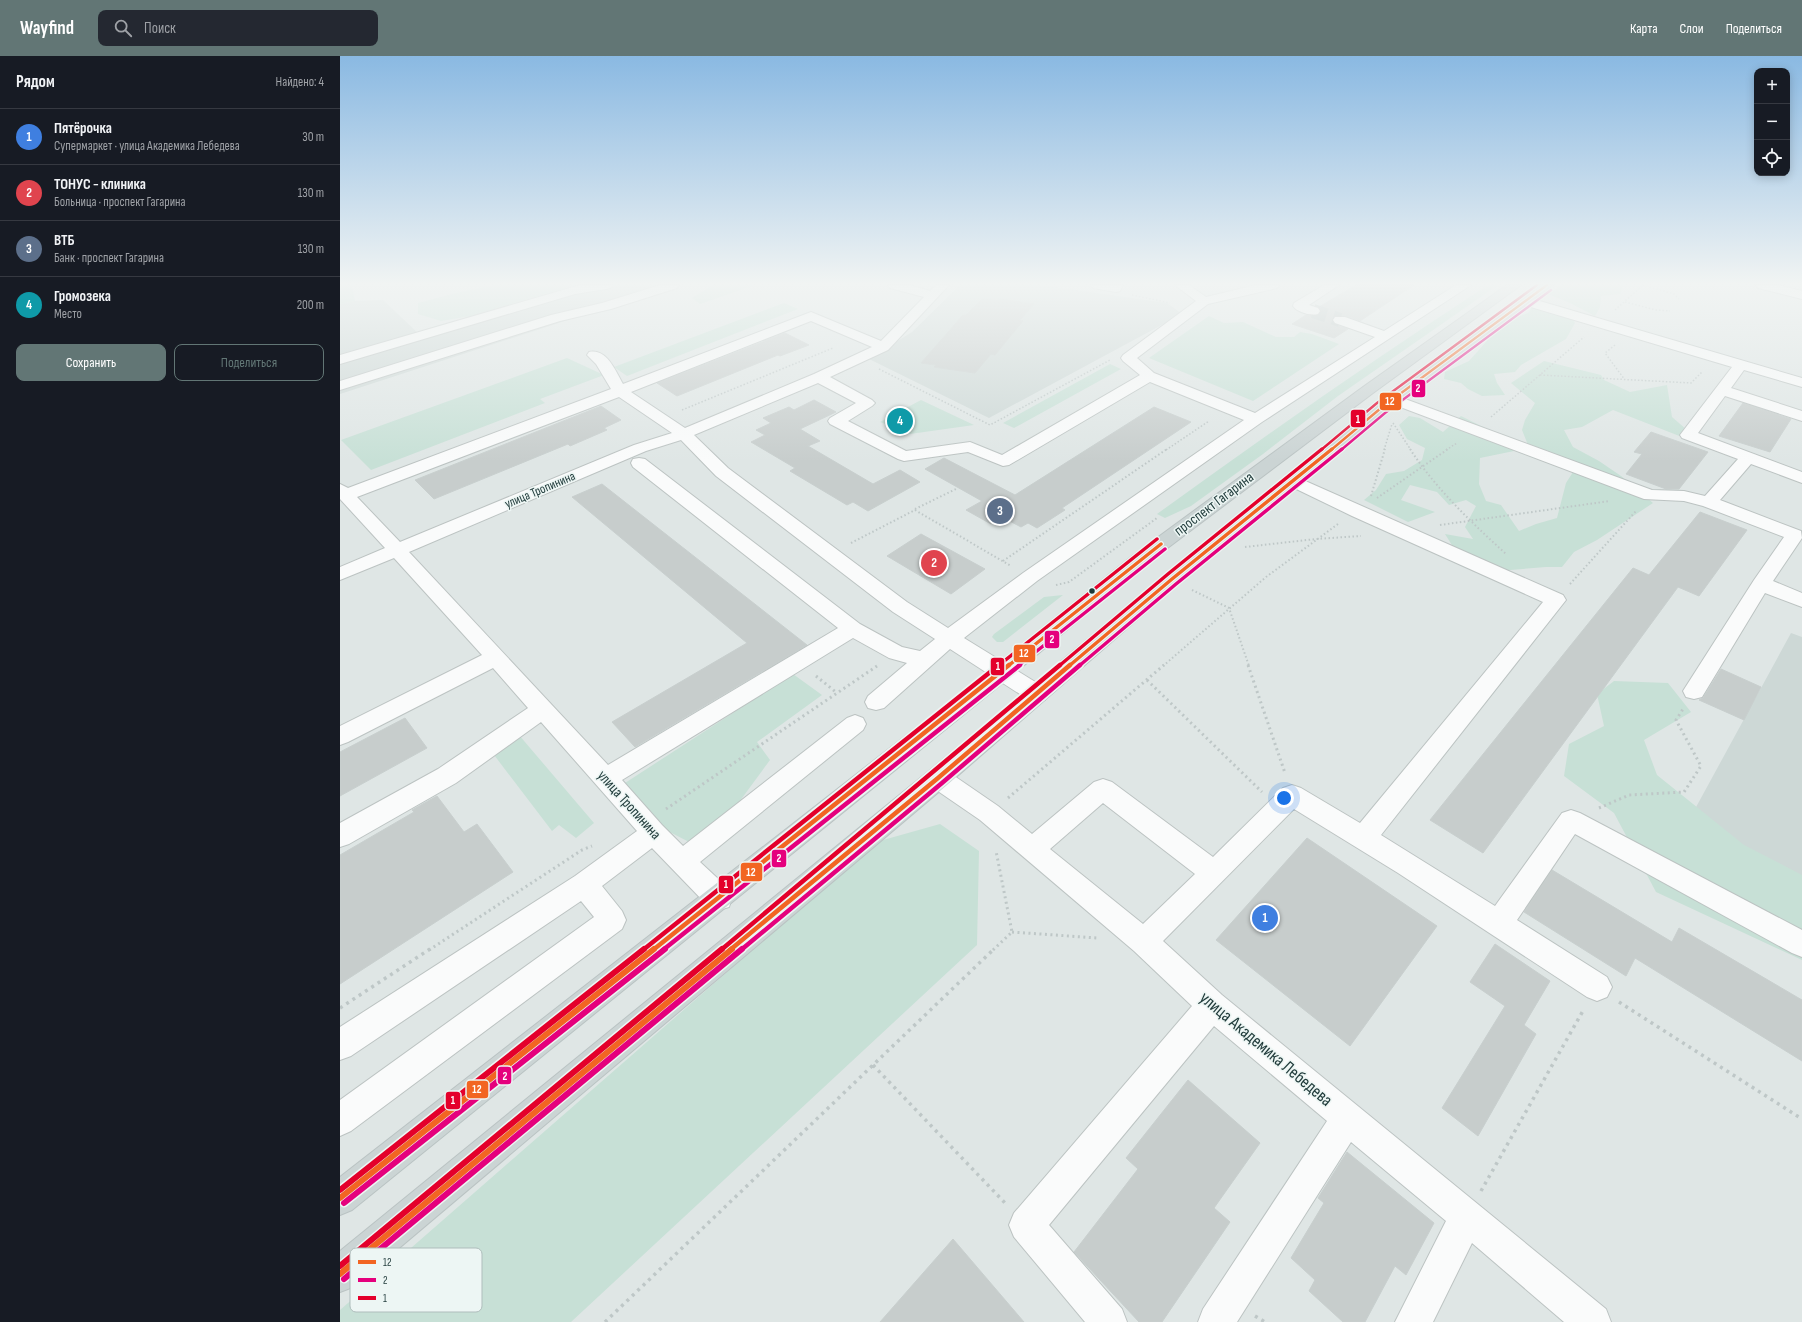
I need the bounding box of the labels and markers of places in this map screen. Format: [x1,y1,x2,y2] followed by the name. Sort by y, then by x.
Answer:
[887,406,913,436] pin: 4
[987,496,1013,526] pin: 3
[921,548,947,578] pin: 2
[1087,586,1097,596] unlabelled marker
[1252,903,1278,933] pin: 1

